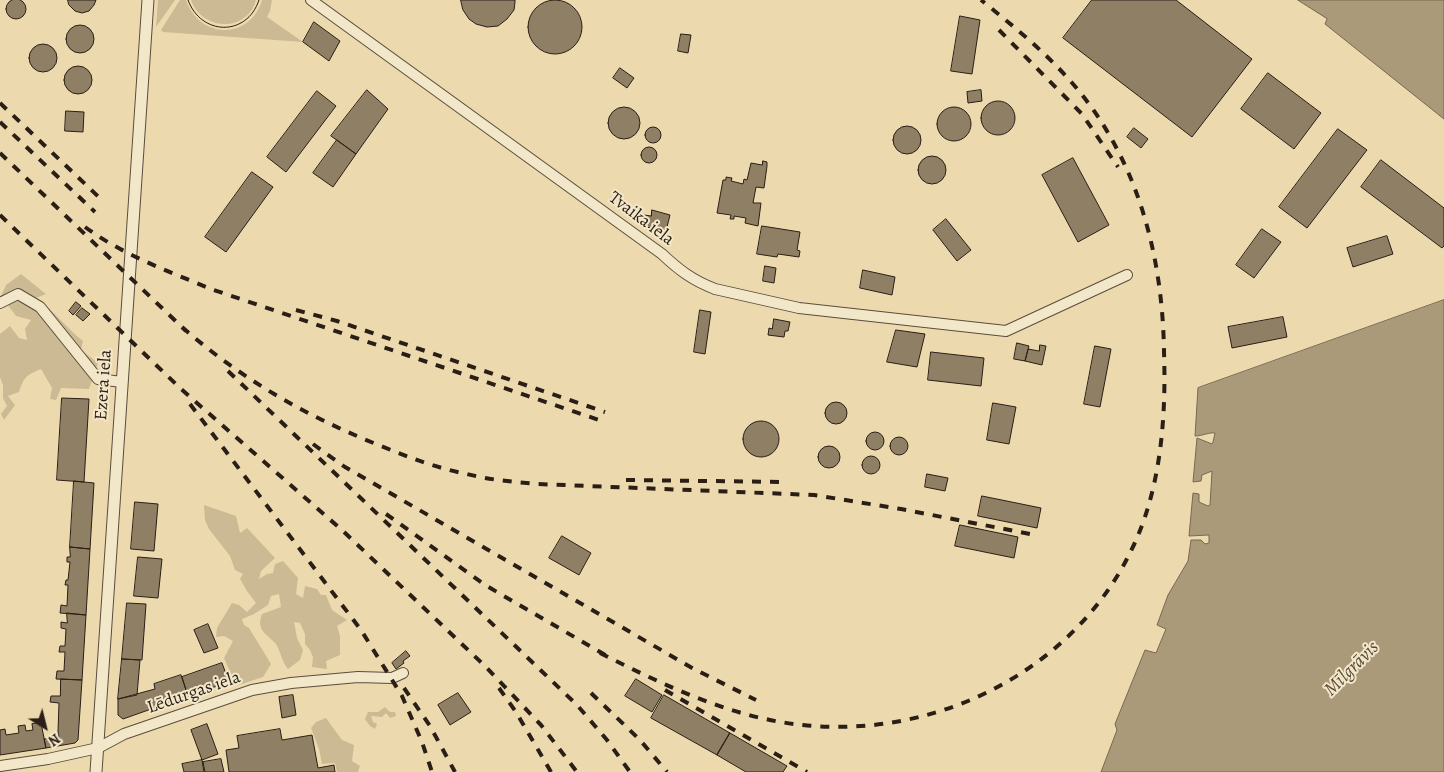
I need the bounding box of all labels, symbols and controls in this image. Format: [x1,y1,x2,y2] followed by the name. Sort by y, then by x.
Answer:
[604,187,678,251] street label: Tvaika iela
[91,349,117,421] street label: Ezera iela
[1320,637,1384,701] water label: Mīlgrāvis
[144,667,244,719] street label: Lēdurgas iela
[20,702,70,752] north arrow
[44,729,64,750] text: N

